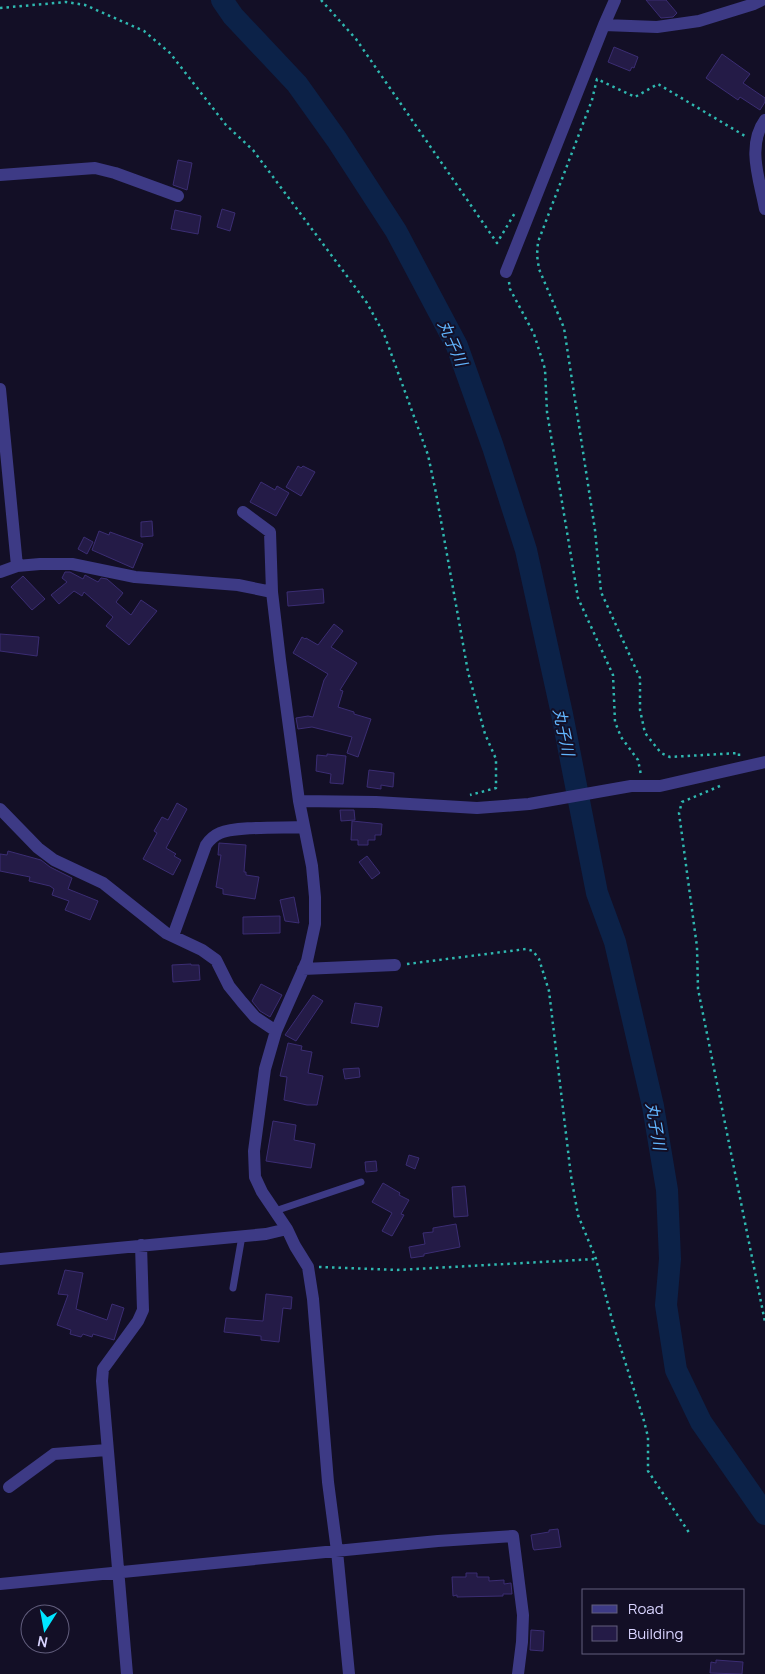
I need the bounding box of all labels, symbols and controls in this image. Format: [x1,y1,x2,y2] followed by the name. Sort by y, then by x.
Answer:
[433,317,474,371] water label: 丸子川
[548,706,580,760] water label: 丸子川
[641,1100,671,1154] water label: 丸子川
[582,1589,745,1654] legend
[628,1598,664,1619] text: Road
[20,1604,70,1654] north arrow
[628,1623,683,1644] text: Building
[36,1632,49,1653] text: N

